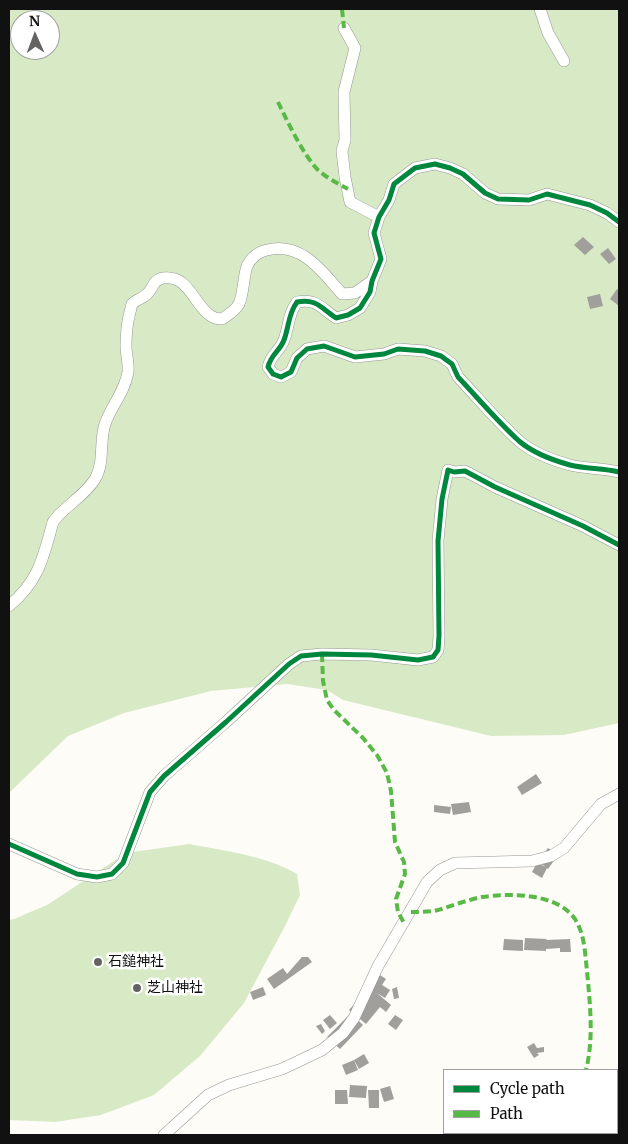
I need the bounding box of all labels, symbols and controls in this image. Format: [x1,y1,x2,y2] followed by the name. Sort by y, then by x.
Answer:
[10,10,60,60] north arrow
[29,12,40,30] text: N
[108,954,164,970] place label: 石鎚神社
[92,956,104,968] marker: 石鎚神社
[147,980,203,996] place label: 芝山神社
[131,982,143,994] marker: 芝山神社
[443,1069,618,1134] legend
[490,1079,565,1098] text: Cycle path
[490,1104,523,1123] text: Path

